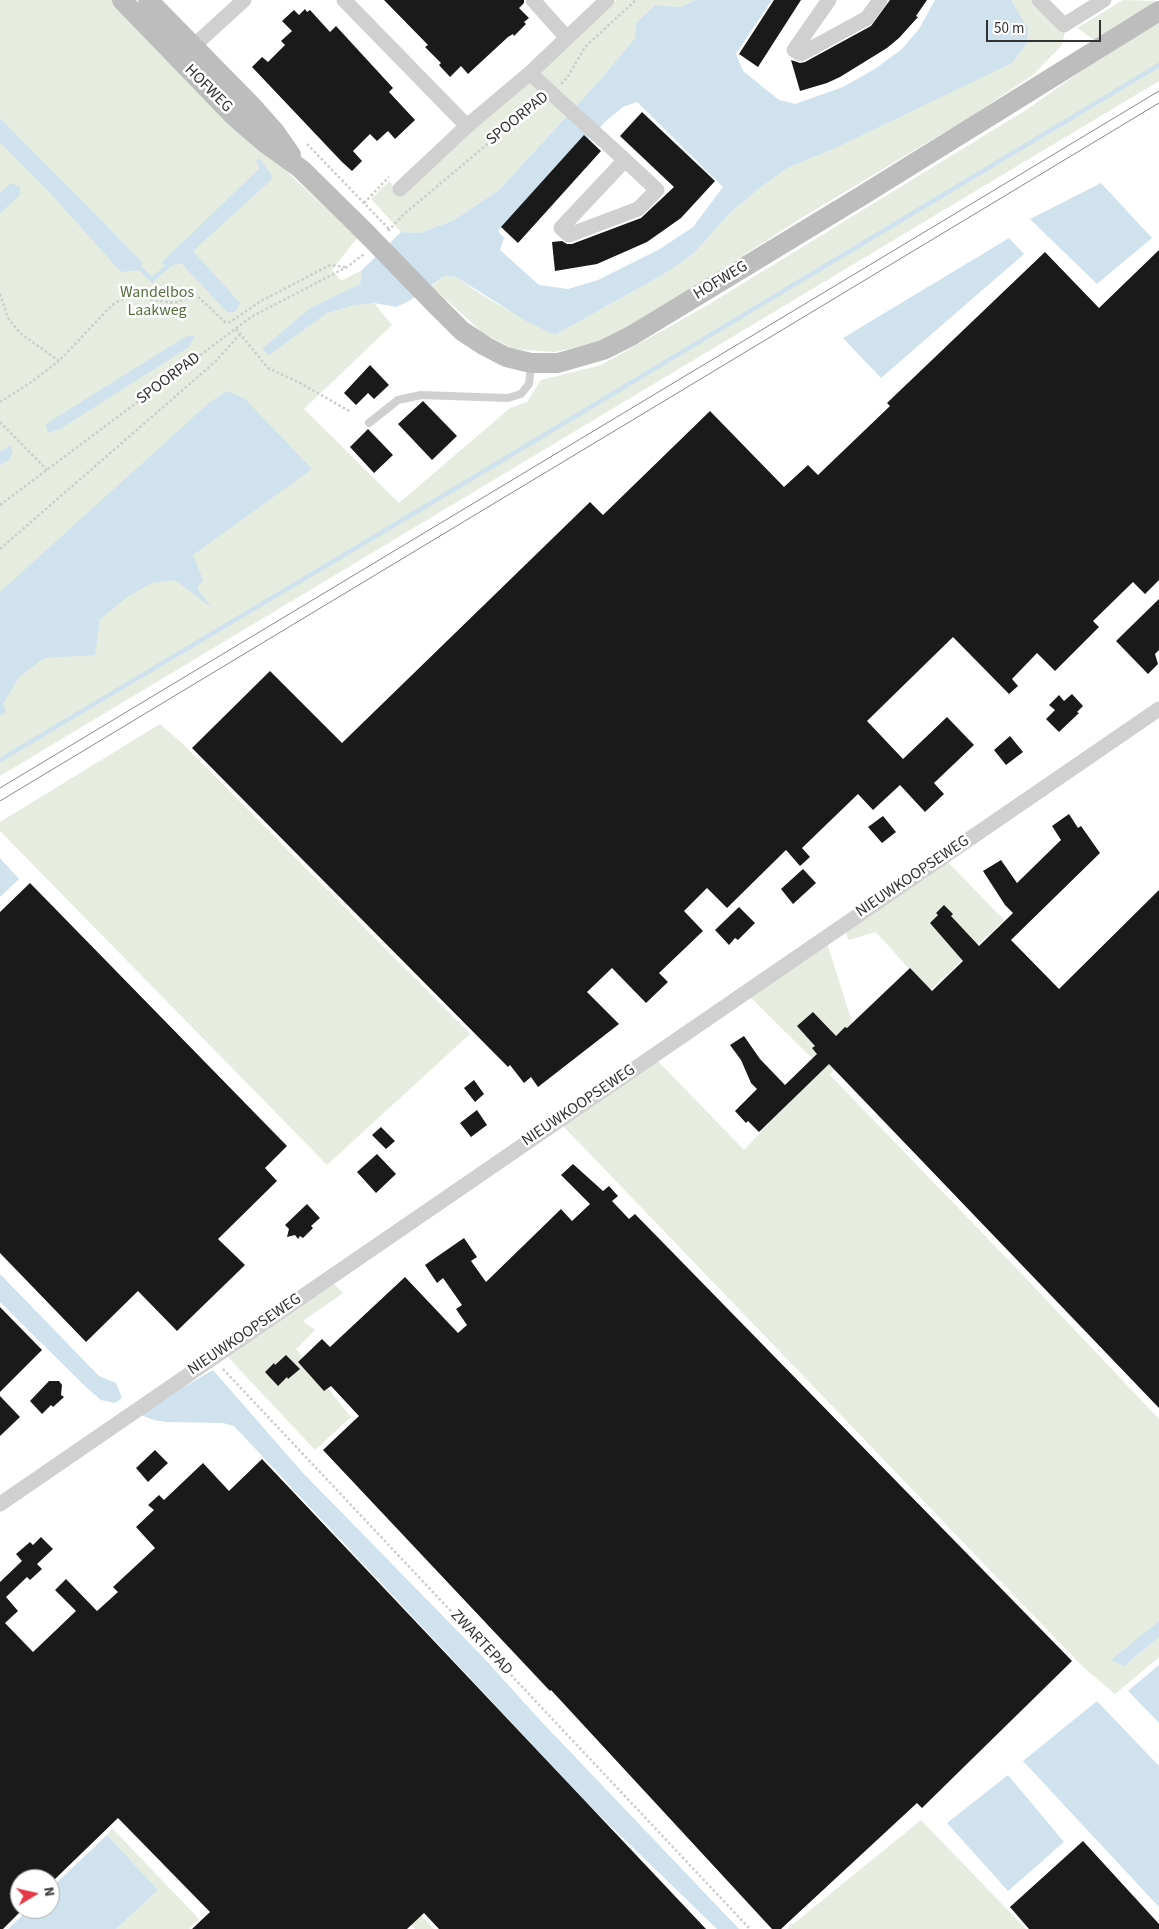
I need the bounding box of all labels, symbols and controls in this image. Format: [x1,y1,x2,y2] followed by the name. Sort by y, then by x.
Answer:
[989,10,1104,42] scale bar
[994,18,1024,39] text: 50 m
[180,61,236,117] street label: HOFWEG
[483,88,553,150] street label: SPOORPAD
[690,257,752,305] street label: HOFWEG
[120,283,194,321] park label: Wandelbos Laakweg
[133,349,205,409] street label: SPOORPAD
[853,832,973,922] street label: NIEUWKOOPSEWEG
[519,1061,639,1151] street label: NIEUWKOOPSEWEG
[185,1290,305,1380] street label: NIEUWKOOPSEWEG
[446,1606,516,1680] street label: ZWARTEPAD
[10,1869,60,1919] north arrow
[38,1886,59,1898] text: N

